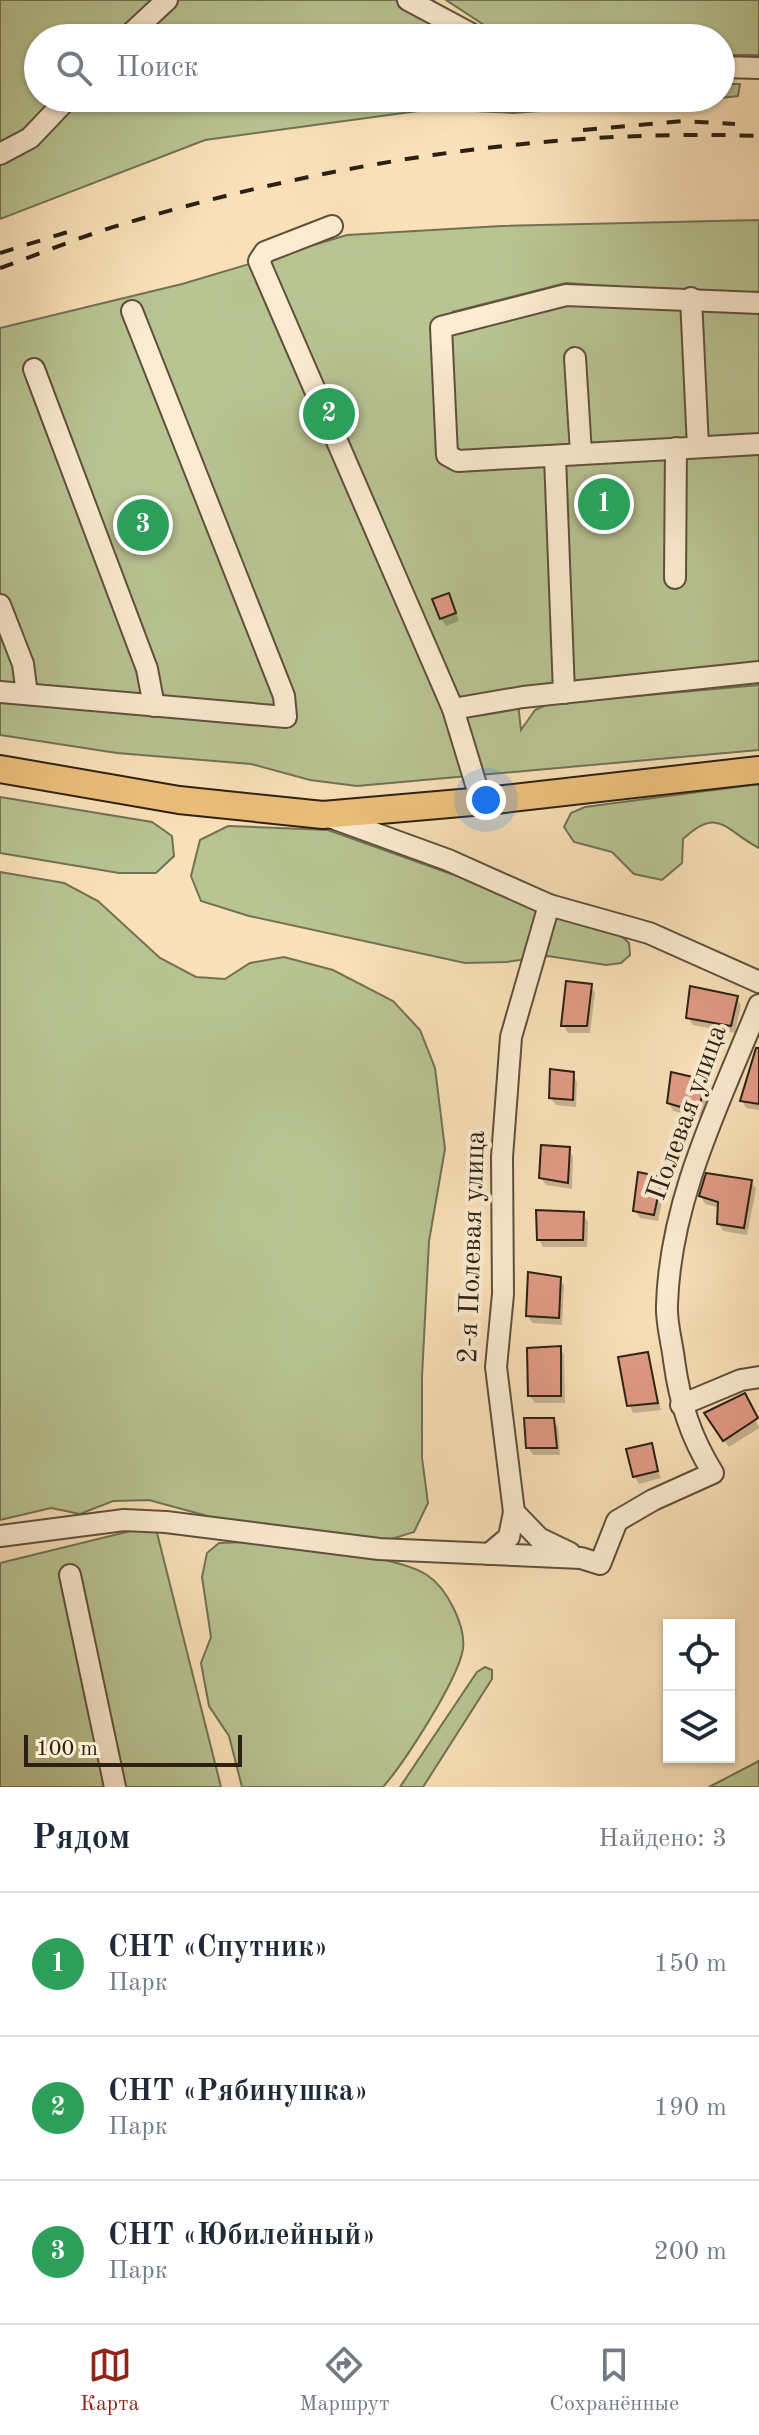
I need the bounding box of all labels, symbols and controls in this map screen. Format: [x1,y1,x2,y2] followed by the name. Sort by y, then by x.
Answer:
[24,24,735,112] search box
[52,46,96,90] icon: search
[116,53,199,83] text: Поиск
[303,384,355,444] pin: 2
[578,474,630,534] pin: 1
[117,495,169,555] pin: 3
[466,780,506,820] your location
[643,1021,733,1204] street label: Полевая улица
[455,1130,491,1364] street label: 2-я Полевая улица
[663,1619,735,1763] map controls
[663,1619,735,1691] button: locate
[663,1691,735,1763] button: layers
[24,1731,242,1767] scale bar
[36,1738,98,1760] text: 100 m
[32,1822,131,1856] text: Рядом
[598,1826,727,1852] text: Найдено: 3
[108,1933,328,1963] text: СНТ «Спутник»
[50,1951,66,1977] text: 1
[654,1951,727,1977] text: 150 m
[108,1970,168,1996] text: Парк
[108,2077,368,2107] text: СНТ «Рябинушка»
[50,2095,66,2121] text: 2
[654,2095,727,2121] text: 190 m
[108,2114,168,2140] text: Парк
[108,2221,376,2251] text: СНТ «Юбилейный»
[50,2239,66,2265] text: 3
[654,2239,727,2265] text: 200 m
[108,2258,168,2284] text: Парк
[80,2343,139,2418] tab: Карта
[299,2343,390,2418] tab: Маршрут
[549,2343,679,2418] tab: Сохранённые

